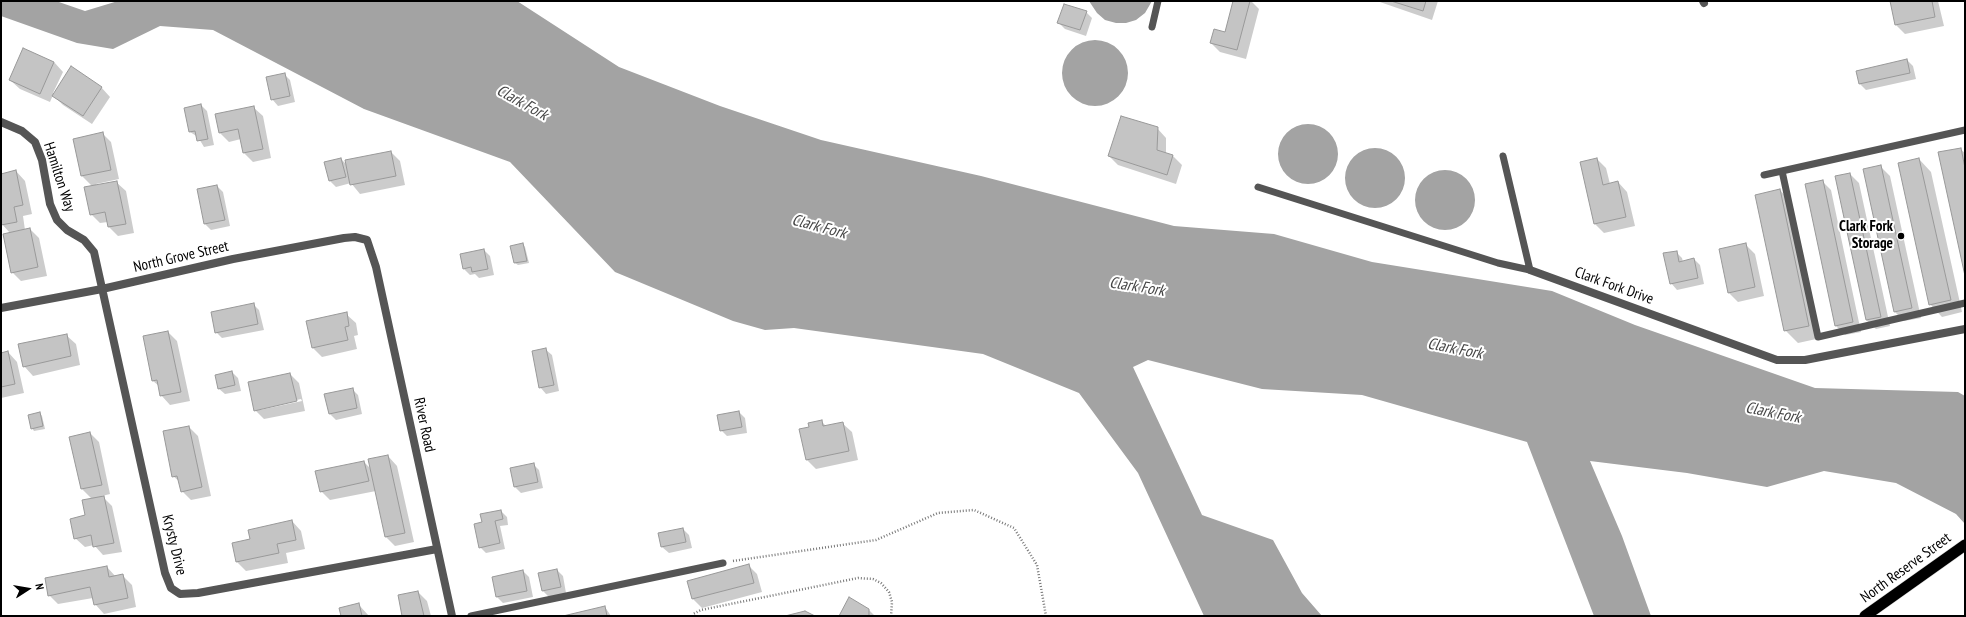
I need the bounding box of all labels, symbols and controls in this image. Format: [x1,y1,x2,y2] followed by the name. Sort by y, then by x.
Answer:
[493,81,551,125] water label: Clark Fork
[39,140,79,214] street label: Hamilton Way
[790,211,848,243] water label: Clark Fork
[1839,218,1893,253] place label: Clark Fork Storage
[1896,231,1906,241] marker: Clark Fork Storage
[132,237,230,277] street label: North Grove Street
[1572,263,1656,309] street label: Clark Fork Drive
[1108,273,1166,301] water label: Clark Fork
[1426,334,1484,364] water label: Clark Fork
[409,396,439,454] street label: River Road
[1744,398,1802,428] water label: Clark Fork
[158,513,190,577] street label: Krysty Drive
[1857,529,1955,607] street label: North Reserve Street
[8,569,48,609] north arrow
[32,582,47,591] text: N

